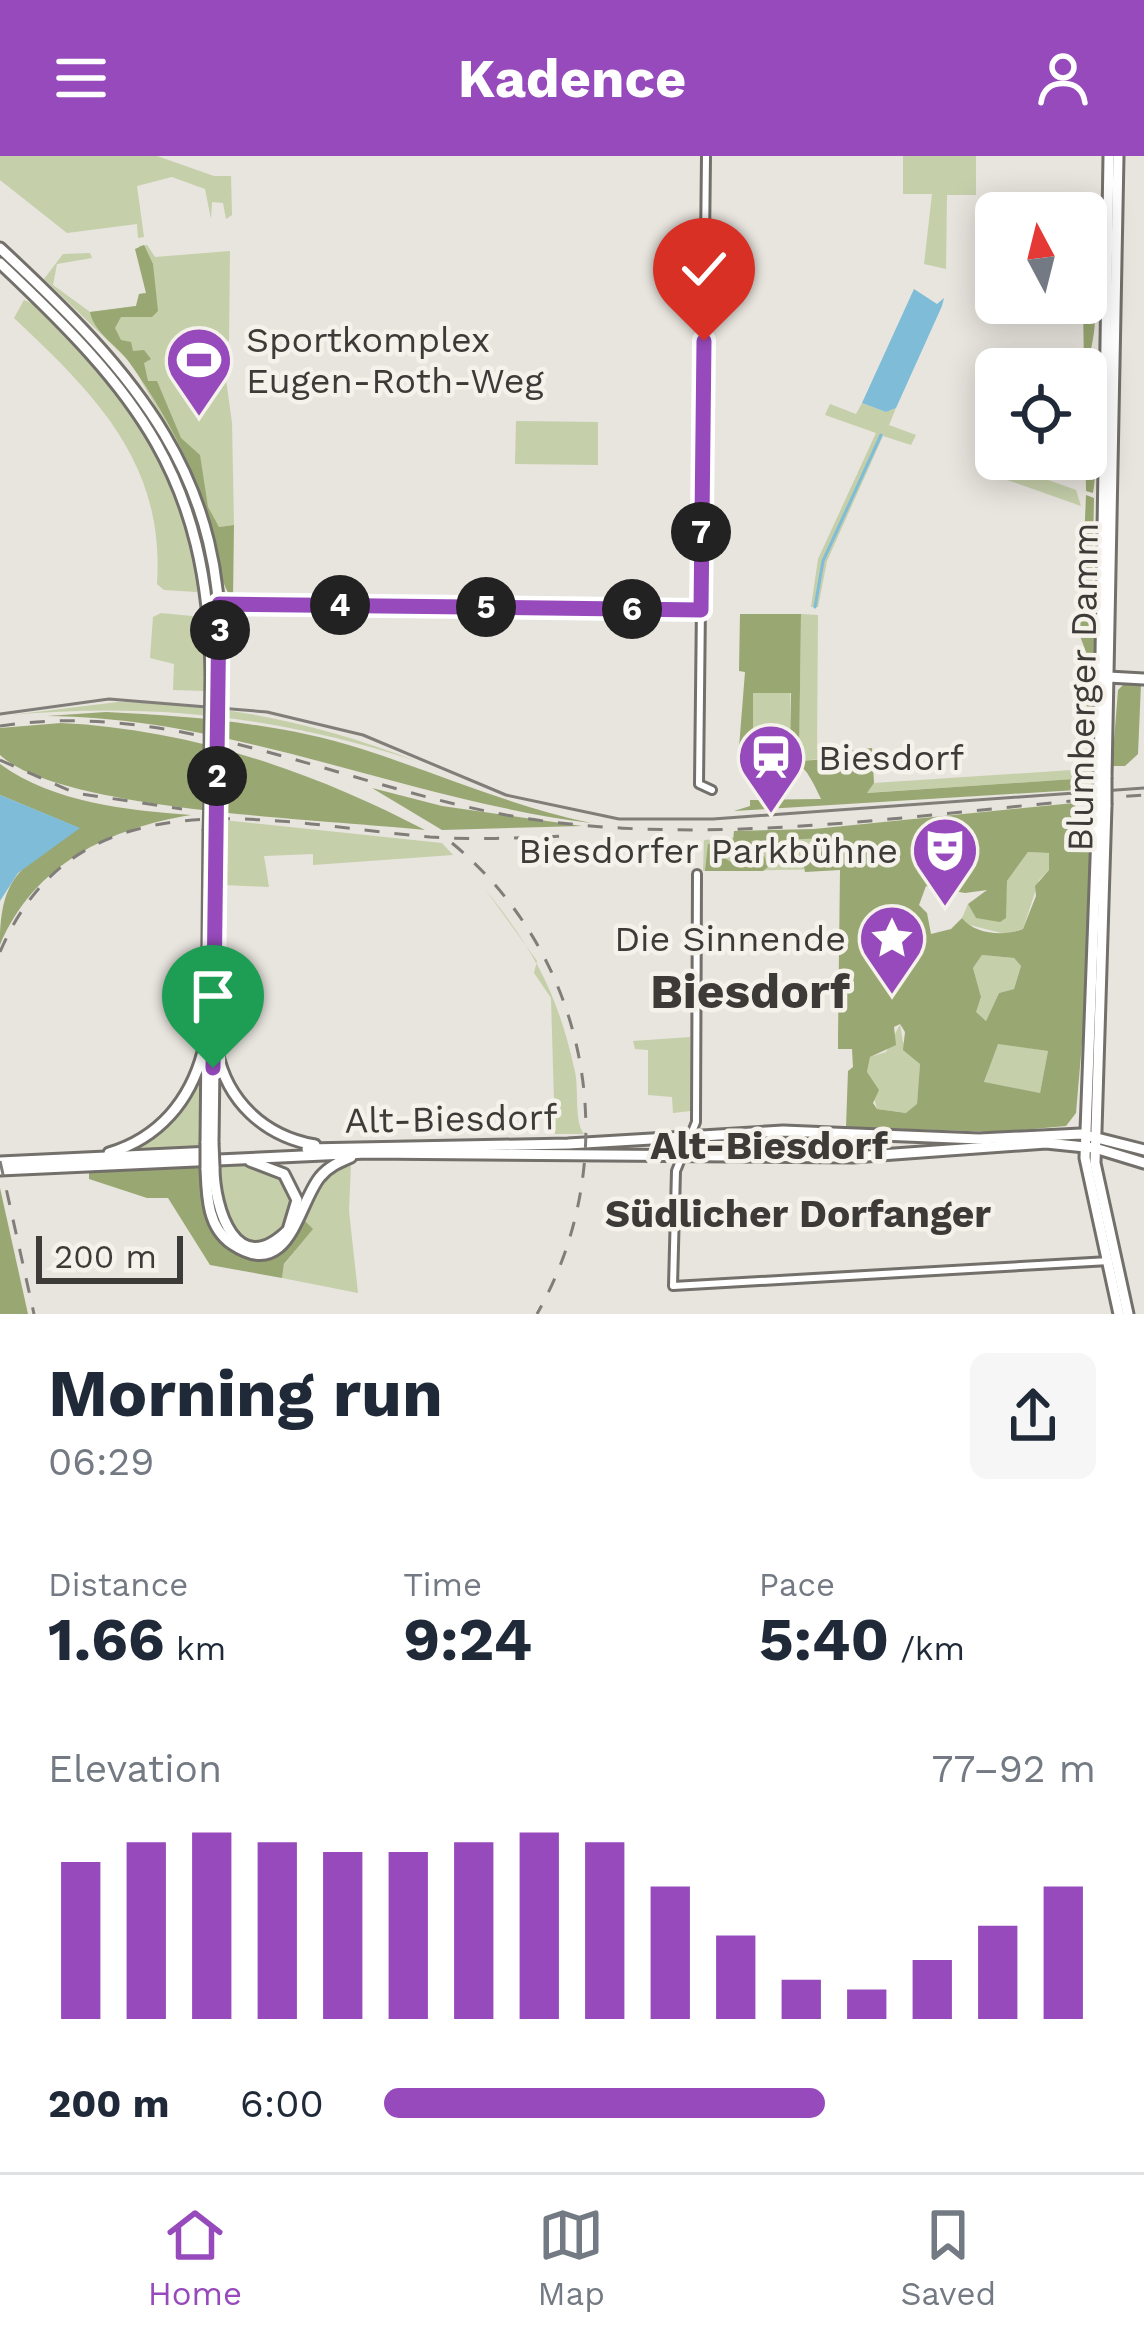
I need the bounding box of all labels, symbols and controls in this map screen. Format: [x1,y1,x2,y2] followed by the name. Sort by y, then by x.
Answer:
[48,45,114,111] icon: menu
[1030,45,1096,111] icon: person
[458,47,686,110] text: Kadence
[975,192,1107,324] north arrow
[975,192,1107,480] map controls
[653,218,755,341] pin
[671,236,737,302] icon: check
[246,319,544,402] place label: Sportkomplex Eugen-Roth-Weg
[164,325,234,419] sports icon: Sportkomplex Eugen-Roth-Weg
[975,348,1107,480] button: locate
[671,502,731,562] pin: 7
[691,512,711,551] text: 7
[1059,522,1107,852] street label: Blumberger Damm
[310,575,370,635] pin: 4
[456,577,516,637] pin: 5
[602,579,662,639] pin: 6
[329,585,351,624] text: 4
[476,587,496,626] text: 5
[622,589,642,628] text: 6
[190,600,250,660] pin: 3
[210,610,230,649] text: 3
[736,722,806,816] station icon: Biesdorf
[818,737,964,779] place label: Biesdorf
[187,746,247,806] pin: 2
[207,756,227,795] text: 2
[910,815,980,909] theatre icon: Biesdorfer Parkbühne
[518,830,898,872] place label: Biesdorfer Parkbühne
[857,903,927,997] place icon: Die Sinnende
[614,918,846,960] place label: Die Sinnende
[162,945,264,1068] pin
[180,963,246,1029] icon: arrive
[650,963,850,1020] district label: Biesdorf
[344,1096,558,1142] street label: Alt-Biesdorf
[650,1123,889,1168] district label: Alt-Biesdorf
[605,1191,991,1236] district label: Südlicher Dorfanger
[36,1230,183,1283] scale bar
[54,1237,157,1276] text: 200 m
[970,1353,1096,1479] button: share
[48,1355,443,1432] text: Morning run
[48,1439,154,1484] text: 06:29
[48,1565,188,1604] text: Distance
[403,1565,482,1604] text: Time
[759,1565,835,1604] text: Pace
[48,1604,165,1675] text: 1.66
[403,1604,532,1675] text: 9:24
[759,1604,889,1675] text: 5:40
[165,1629,226,1668] text: km
[889,1629,965,1668] text: /km
[48,1746,222,1791] text: Elevation
[932,1746,1096,1791] text: 77–92 m
[48,2081,169,2126] text: 200 m
[240,2081,324,2126] text: 6:00
[148,2202,242,2313] tab: Home
[538,2202,605,2313] tab: Map
[900,2202,996,2313] tab: Saved

